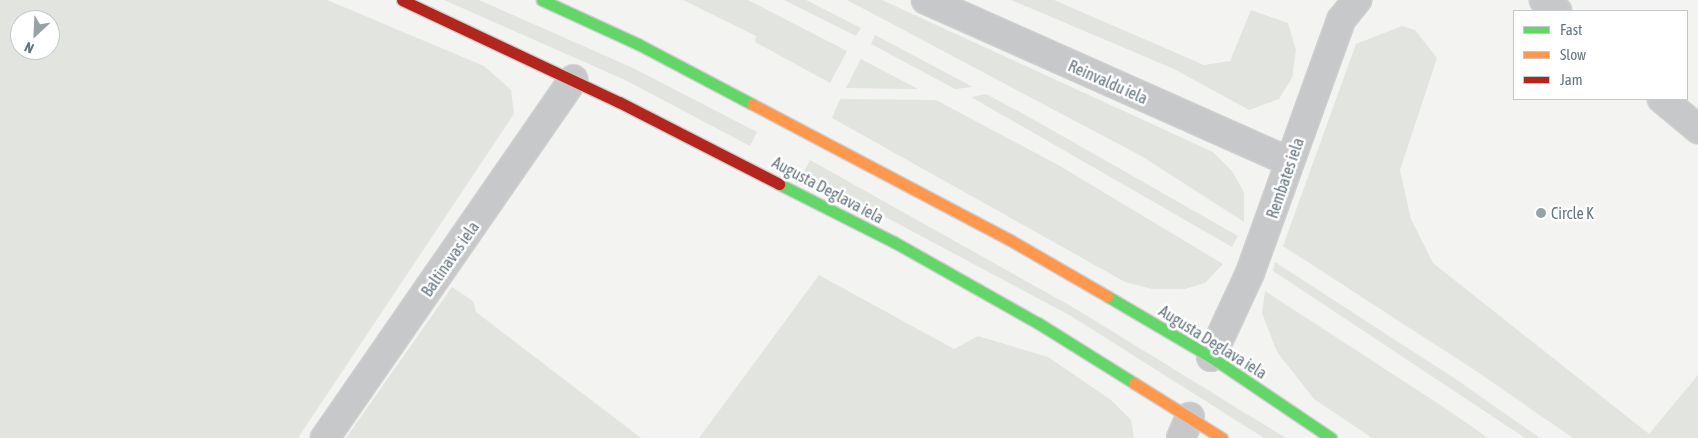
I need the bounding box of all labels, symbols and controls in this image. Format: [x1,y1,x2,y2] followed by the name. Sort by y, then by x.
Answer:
[10,10,60,60] north arrow
[1513,10,1688,100] legend
[1560,21,1582,38] text: Fast
[22,39,36,57] text: N
[1560,46,1586,63] text: Slow
[1065,56,1151,108] street label: Reinvaldu iela
[1560,71,1583,88] text: Jam
[1262,135,1308,221] street label: Rembates iela
[769,153,887,227] street label: Augusta Deglava iela
[1551,203,1594,223] place label: Circle K
[1535,207,1547,219] marker: Circle K
[417,218,483,300] street label: Baltinavas iela
[1156,301,1270,383] street label: Augusta Deglava iela

